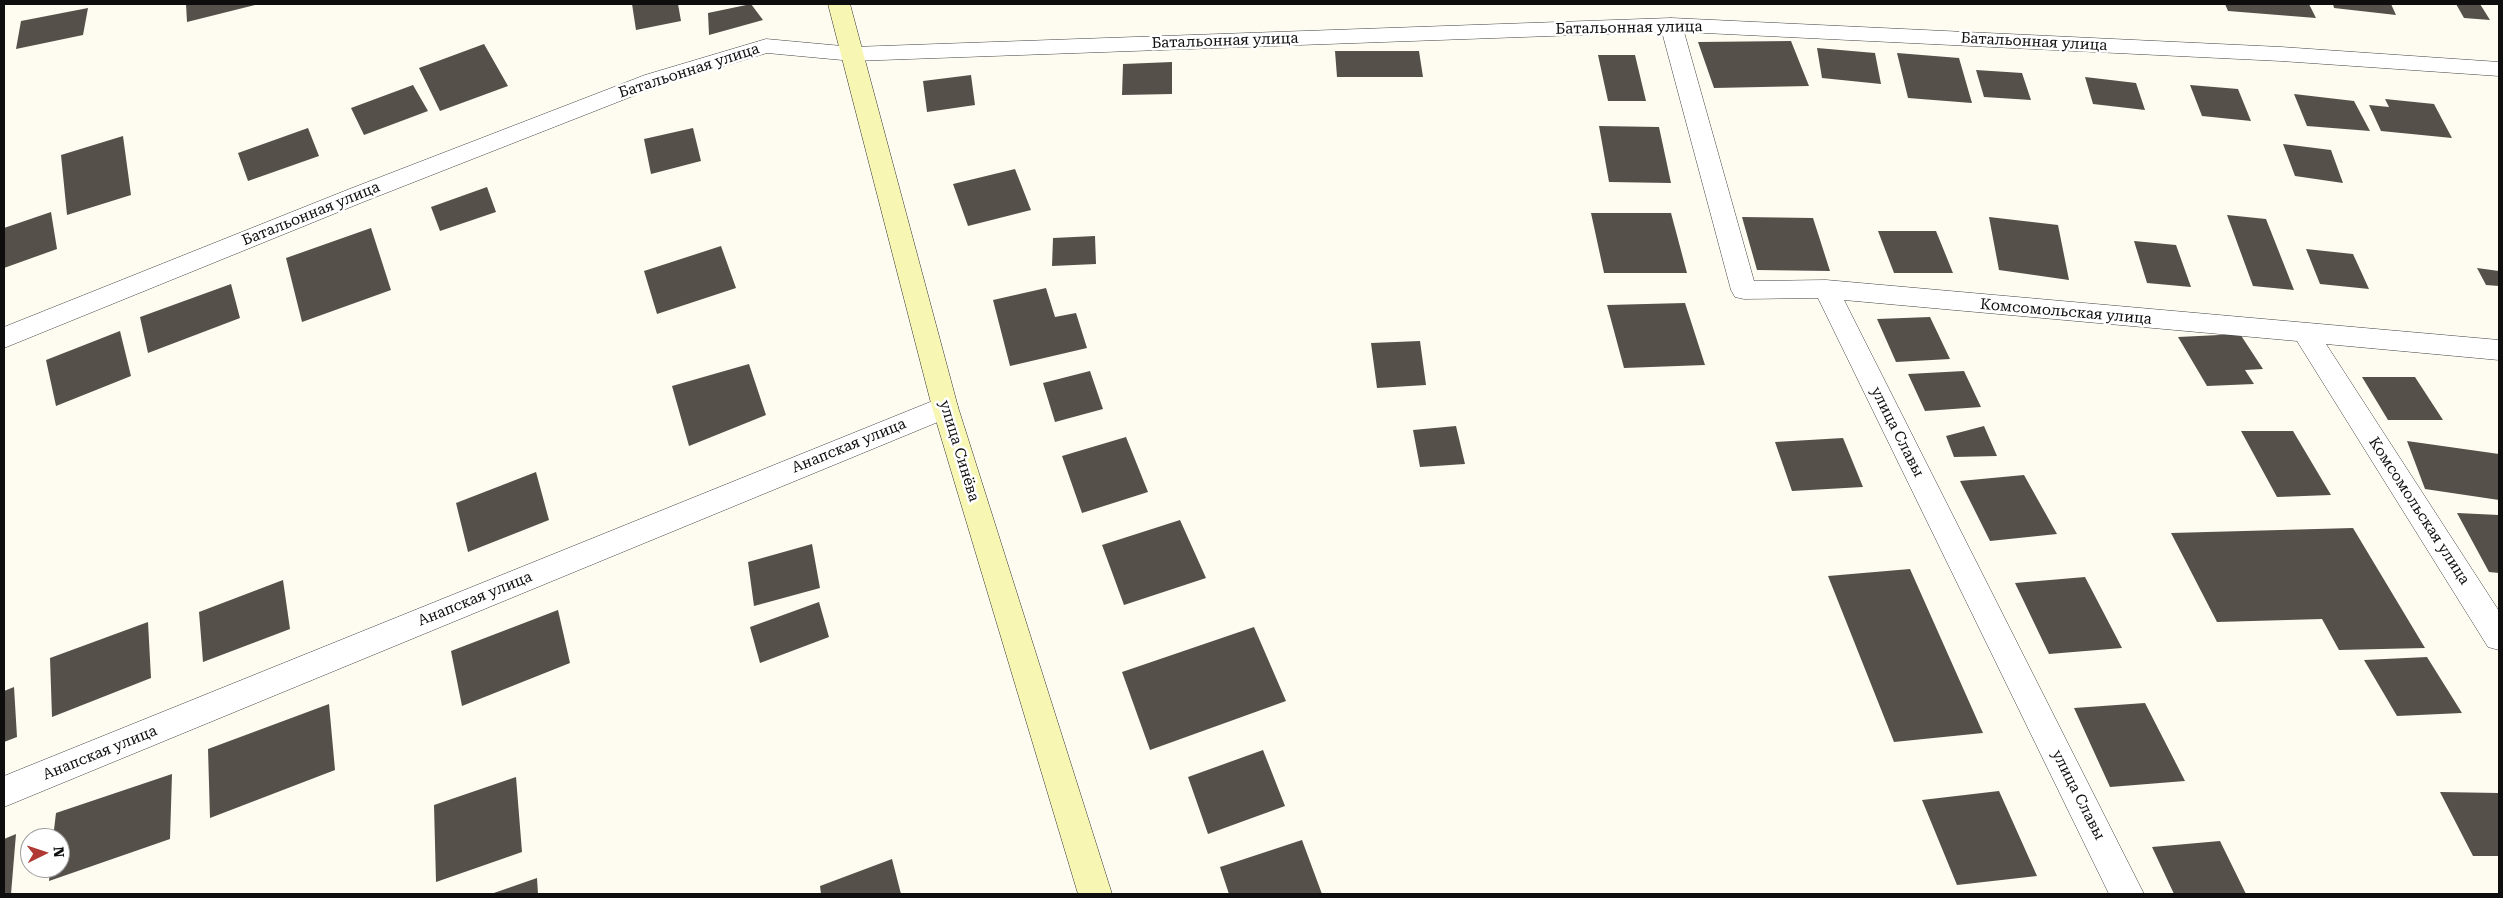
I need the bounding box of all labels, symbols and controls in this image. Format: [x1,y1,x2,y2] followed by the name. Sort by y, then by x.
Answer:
[1555,18,1703,38] street label: Батальонная улица
[1151,29,1299,53] street label: Батальонная улица
[1960,29,2108,55] street label: Батальонная улица
[616,40,762,102] street label: Батальонная улица
[240,178,382,250] street label: Батальонная улица
[1979,296,2153,328] street label: Комсомольская улица
[1867,384,1927,480] street label: улица Славы
[935,398,983,504] street label: улица Синёва
[789,415,909,477] street label: Анапская улица
[2365,434,2473,588] street label: Комсомольская улица
[415,568,535,630] street label: Анапская улица
[40,722,160,784] street label: Анапская улица
[2048,747,2108,843] street label: улица Славы
[20,828,70,878] north arrow
[51,846,67,858] text: N

